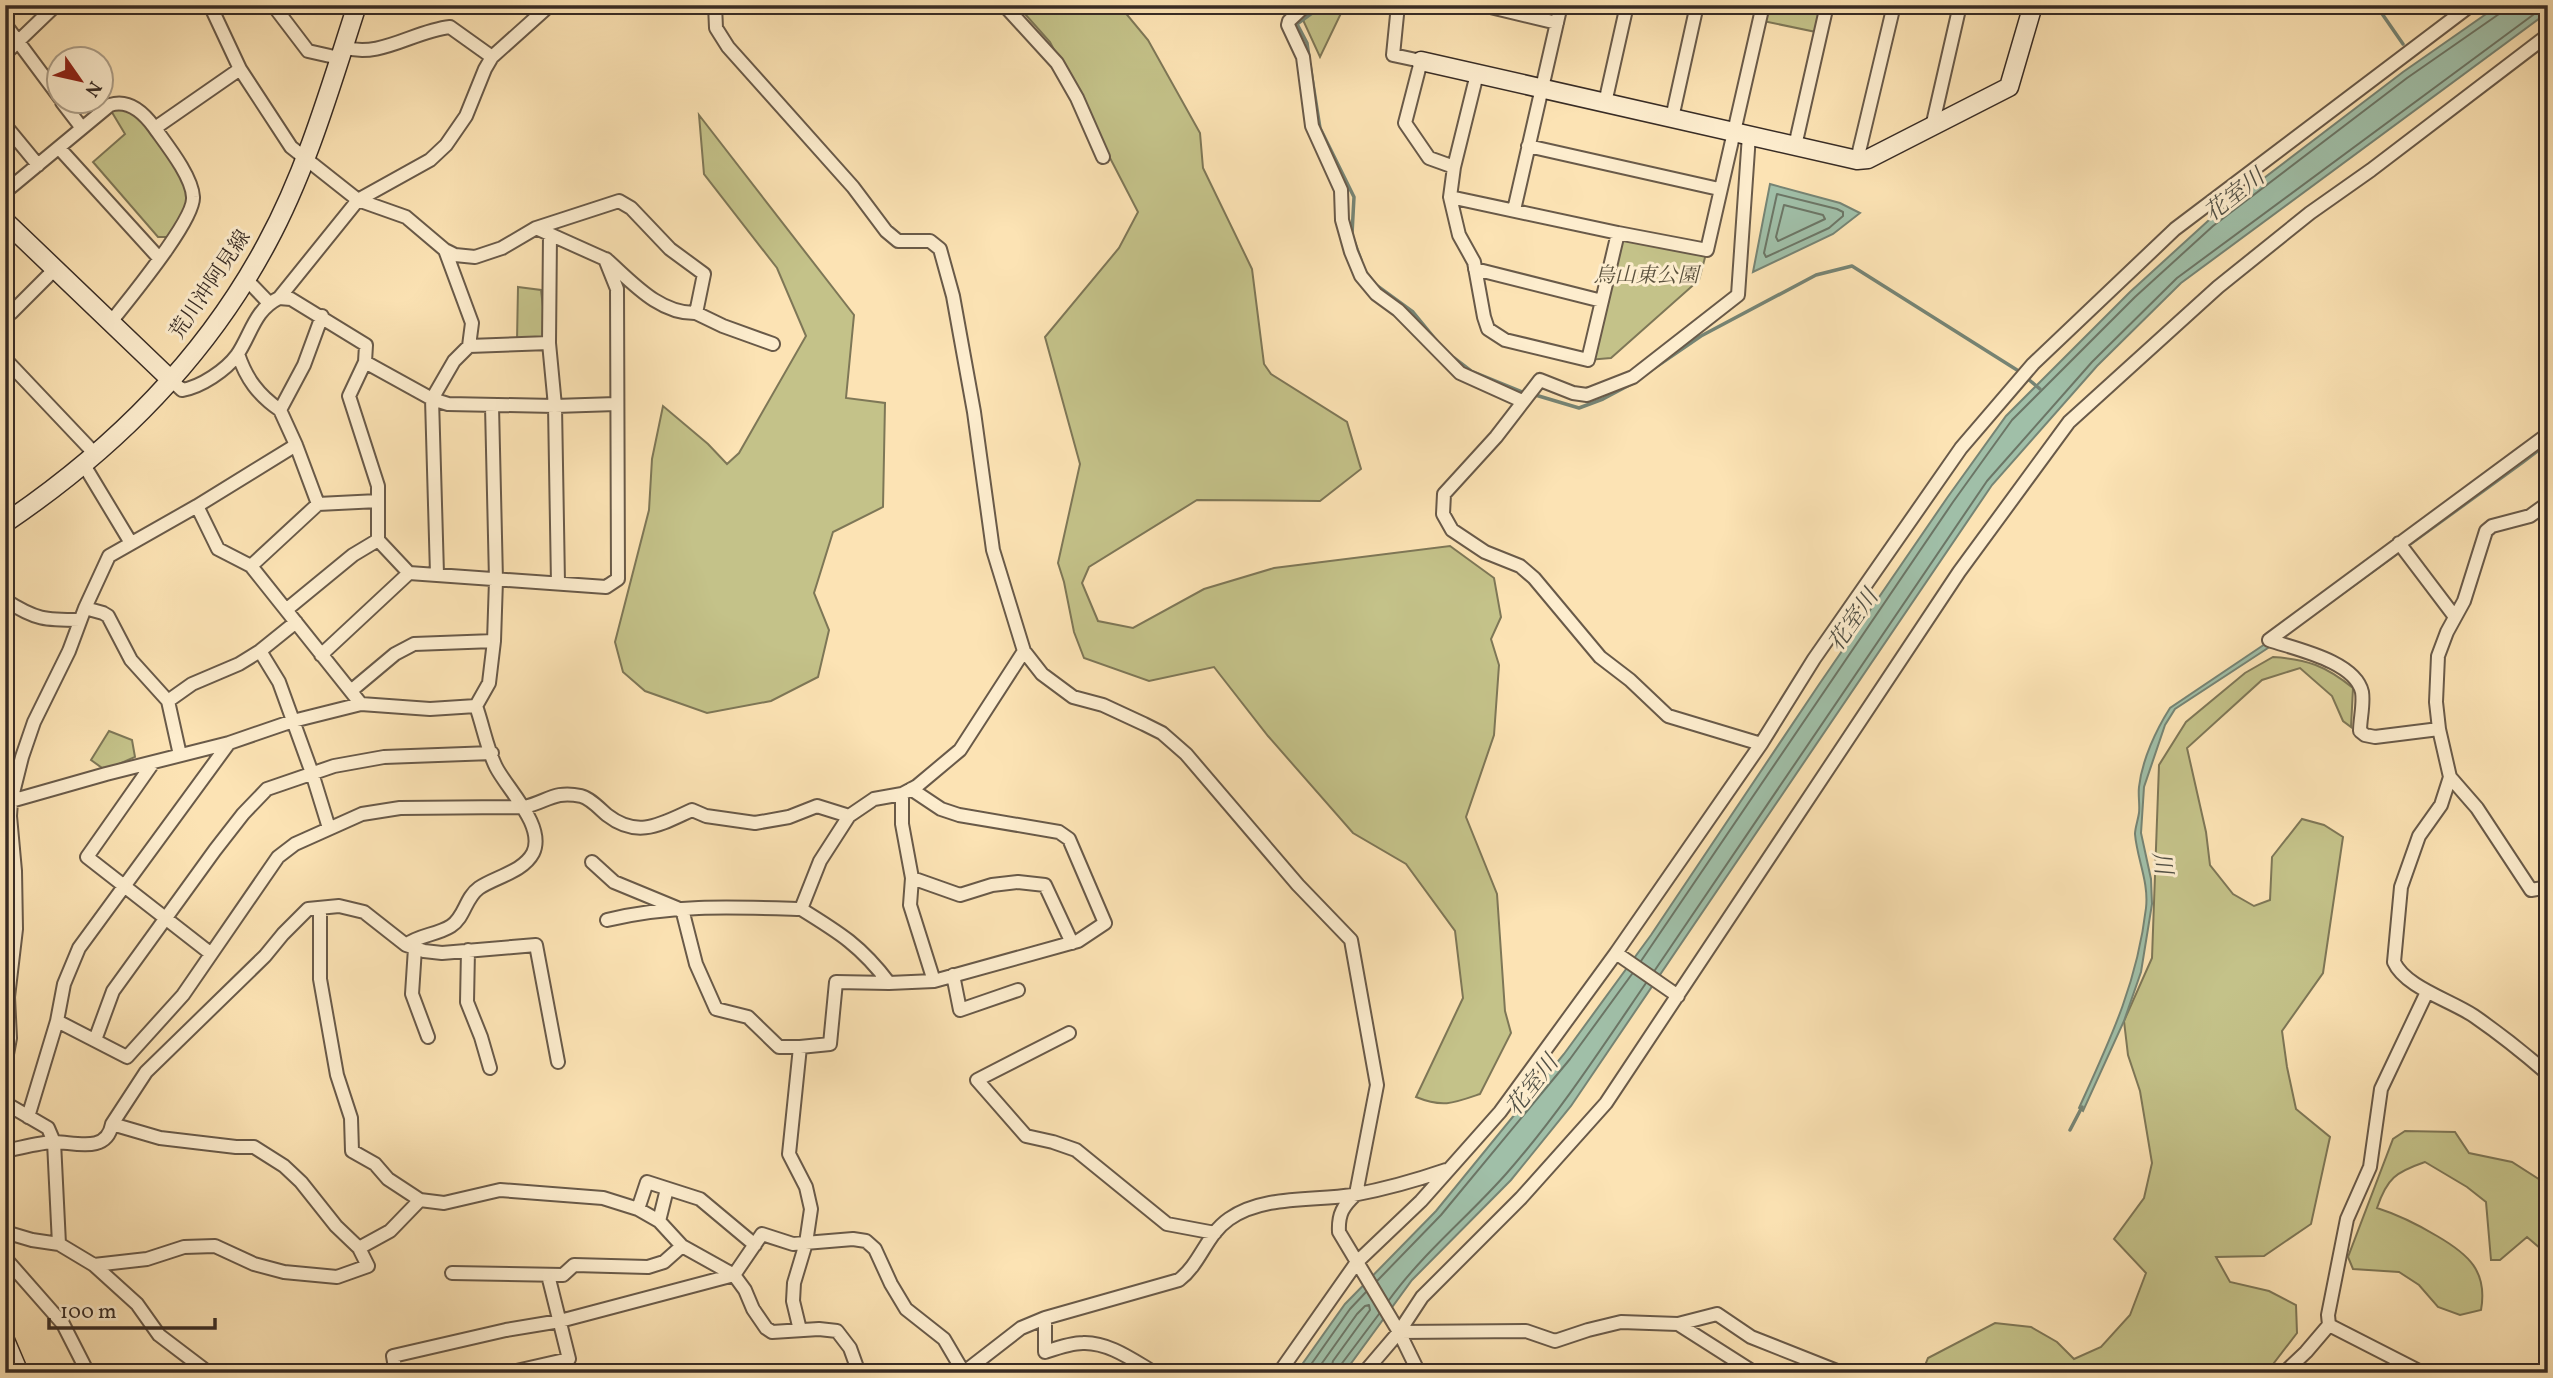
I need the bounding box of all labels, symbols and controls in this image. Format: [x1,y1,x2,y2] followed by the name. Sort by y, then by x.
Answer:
[46,46,116,116] north arrow
[78,75,107,102] text: N
[2198,160,2274,230] water label: 花室川
[164,225,258,345] street label: 荒川沖阿見線
[1594,262,1701,291] park label: 烏山東公園
[1821,581,1889,658] water label: 花室川
[2143,849,2179,880] water label: 川
[1499,1047,1569,1123] water label: 花室川
[49,1287,215,1331] scale bar
[60,1298,117,1327] text: 100 m

